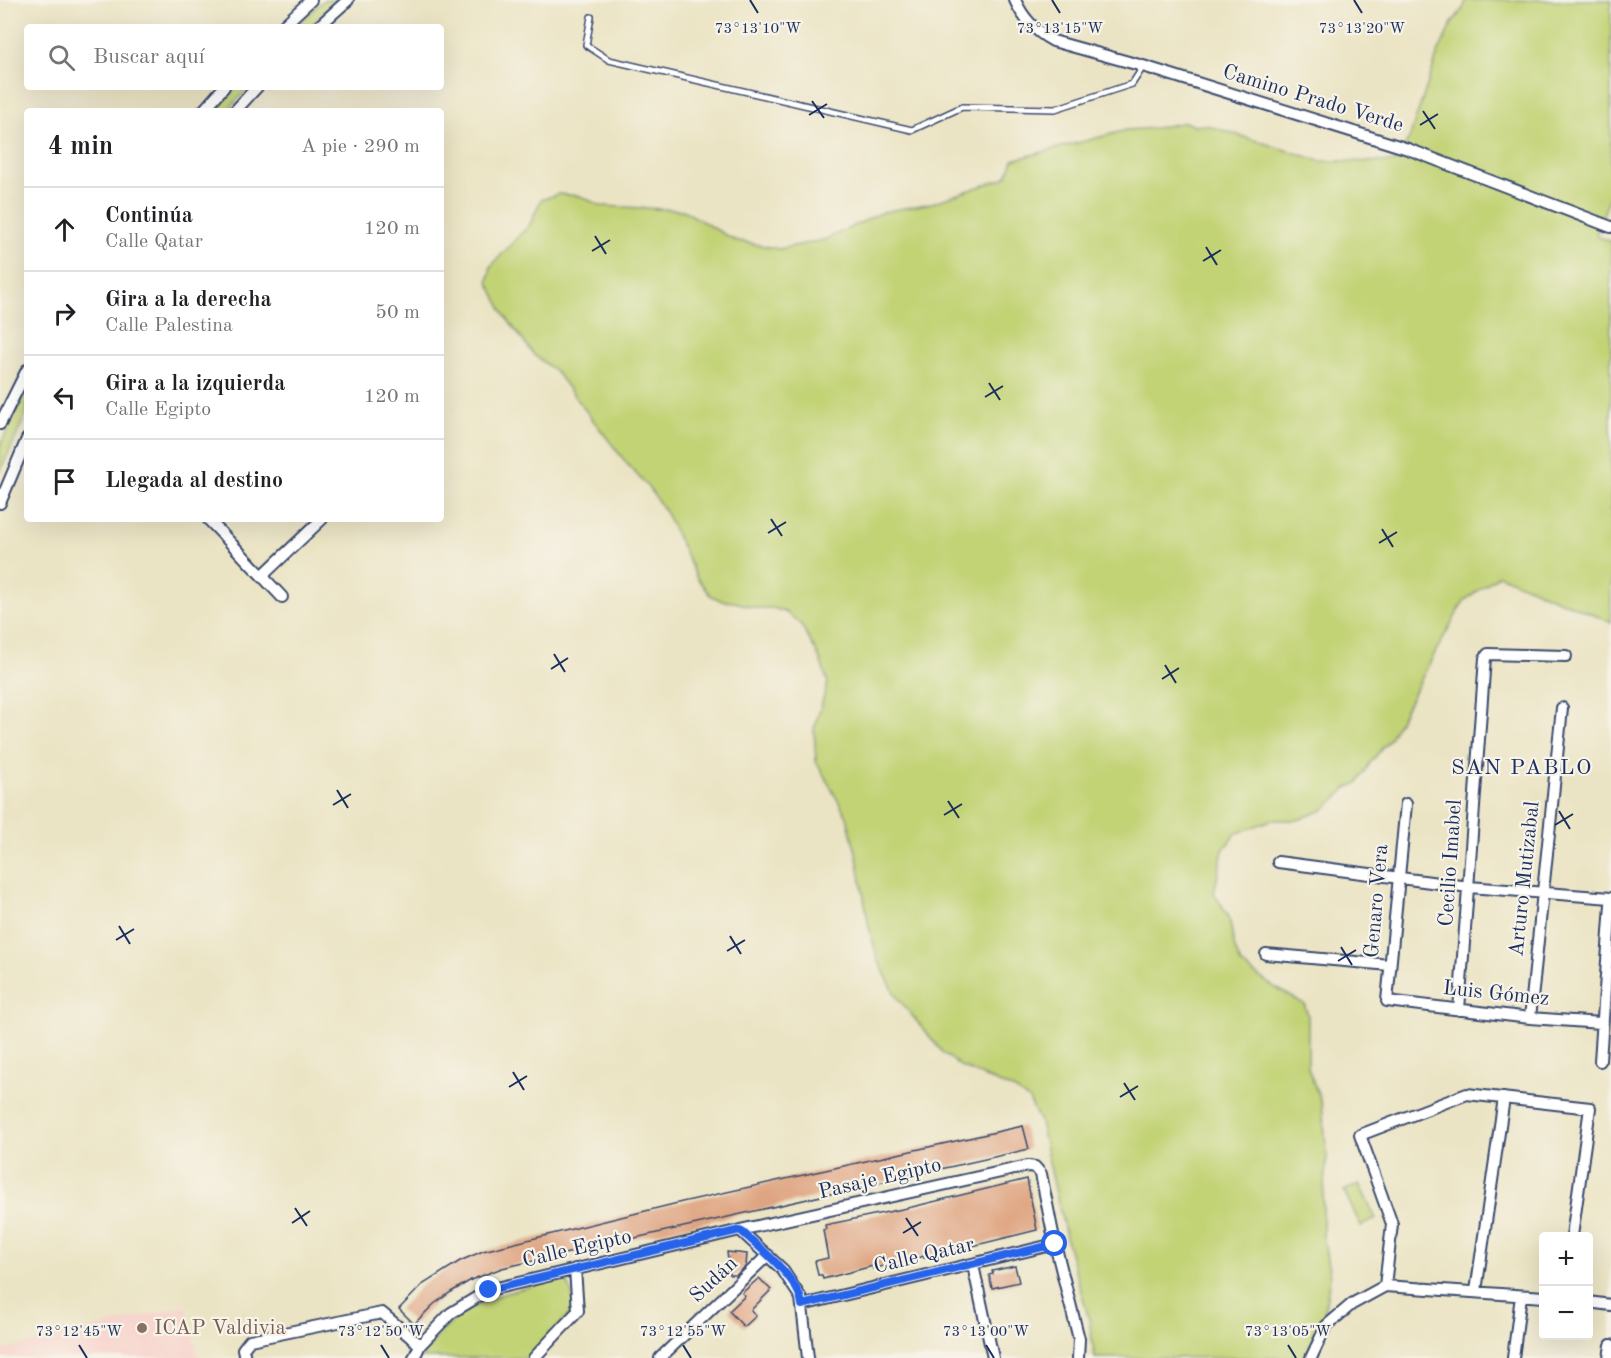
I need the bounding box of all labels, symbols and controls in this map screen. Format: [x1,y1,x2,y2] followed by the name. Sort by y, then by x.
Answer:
[715,22,801,37] text: 73°13'10"W
[1017,22,1103,37] text: 73°13'15"W
[1319,22,1405,37] text: 73°13'20"W
[24,24,444,90] search box
[45,41,78,74] icon: search
[93,46,205,68] text: Buscar aquí
[1220,61,1406,137] street label: Camino Prado Verde
[48,134,113,160] text: 4 min
[301,137,420,157] text: A pie · 290 m
[105,205,193,227] text: Continúa
[48,213,81,246] icon: ahead
[364,219,420,239] text: 120 m
[105,232,203,252] text: Calle Qatar
[105,289,272,311] text: Gira a la derecha
[48,297,81,330] icon: right
[375,303,420,323] text: 50 m
[105,316,233,336] text: Calle Palestina
[105,373,285,395] text: Gira a la izquierda
[48,381,81,414] icon: left
[364,387,420,407] text: 120 m
[105,400,211,420] text: Calle Egipto
[48,465,81,498] icon: arrive
[105,470,283,492] text: Llegada al destino
[1451,757,1593,779] district label: SAN PABLO
[1436,798,1466,927] street label: Cecilio Imabel
[1506,800,1544,958] street label: Arturo Mutizabal
[1362,843,1392,959] street label: Genaro Vera
[1442,978,1550,1010] street label: Luis Gómez
[816,1155,944,1203] street label: Pasaje Egipto
[520,1226,634,1272] street label: Calle Egipto
[1041,1230,1067,1256] route start
[1539,1232,1593,1340] map controls
[1539,1232,1593,1286] button: +
[872,1234,977,1278] street label: Calle Qatar
[686,1253,742,1307] street label: Sudán
[475,1276,501,1302] route end
[1539,1286,1593,1340] button: −
[154,1318,286,1339] place label: ICAP Valdivia
[135,1321,149,1335] marker: ICAP Valdivia
[36,1325,122,1340] text: 73°12'45"W
[338,1325,424,1340] text: 73°12'50"W
[640,1325,726,1340] text: 73°12'55"W
[943,1325,1029,1340] text: 73°13'00"W
[1245,1325,1331,1340] text: 73°13'05"W

